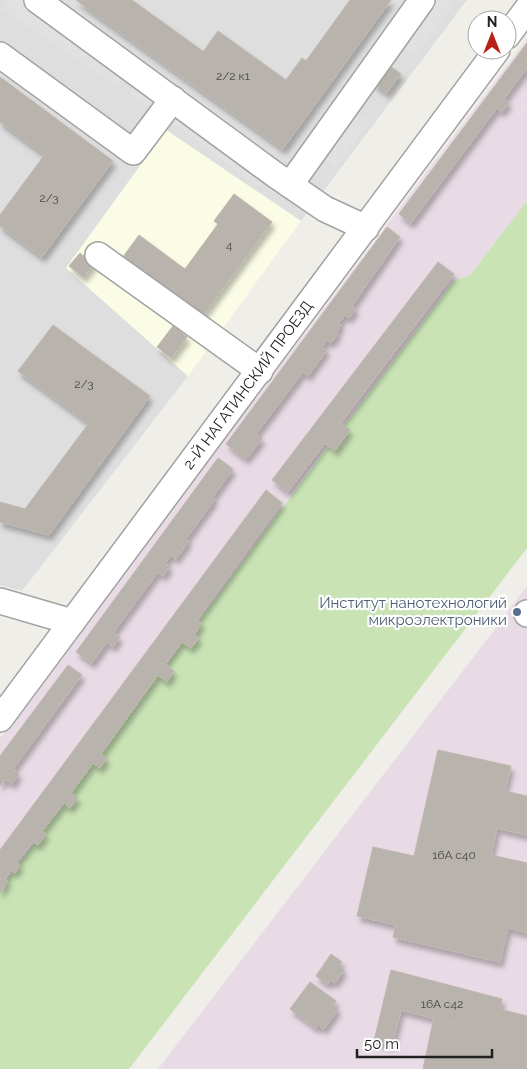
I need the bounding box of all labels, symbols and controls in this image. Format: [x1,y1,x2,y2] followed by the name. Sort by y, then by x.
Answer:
[467,10,517,60] north arrow
[487,14,497,30] text: N
[216,69,250,83] house number: 2/2 к1
[39,191,59,205] house number: 2/3
[226,238,233,252] house number: 4
[180,297,317,473] street label: 2-Й НАГАТИНСКИЙ ПРОЕЗД
[74,377,94,391] house number: 2/3
[319,594,507,629] place label: Институт нанотехнологий микроэлектроники
[511,606,523,618] marker: Институт нанотехнологий микроэлектроники
[432,848,476,862] house number: 16А с40
[421,997,463,1011] house number: 16А с42
[357,1026,492,1058] scale bar
[364,1035,399,1053] text: 50 m

